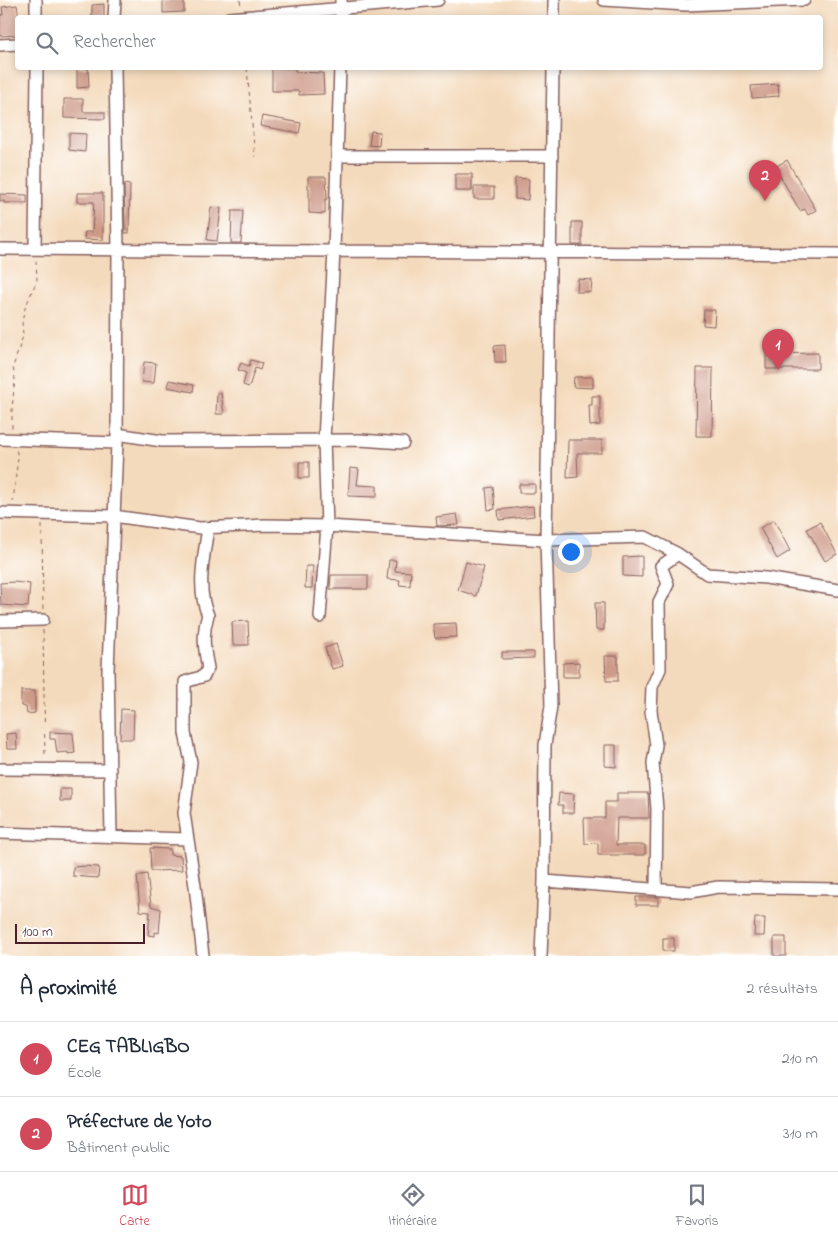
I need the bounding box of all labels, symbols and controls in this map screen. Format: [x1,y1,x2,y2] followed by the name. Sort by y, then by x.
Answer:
[15,15,823,70] search box
[33,29,61,57] icon: search
[73,29,156,56] text: Rechercher
[749,160,781,201] pin: 2
[762,329,794,370] pin: 1
[558,539,584,565] your location
[15,921,145,944] scale bar
[22,922,53,943] text: 100 m
[20,974,117,1004] text: À proximité
[746,977,818,1001] text: 2 résultats
[67,1034,190,1061] text: CEG TABLIGBO
[33,1047,39,1071] text: 1
[782,1047,818,1071] text: 210 m
[67,1061,102,1085] text: École
[67,1109,212,1136] text: Préfecture de Yoto
[32,1122,40,1146] text: 2
[783,1122,818,1146] text: 310 m
[67,1136,170,1160] text: Bâtiment public
[119,1181,150,1232] tab: Carte
[388,1181,437,1232] tab: Itinéraire
[675,1181,719,1232] tab: Favoris

